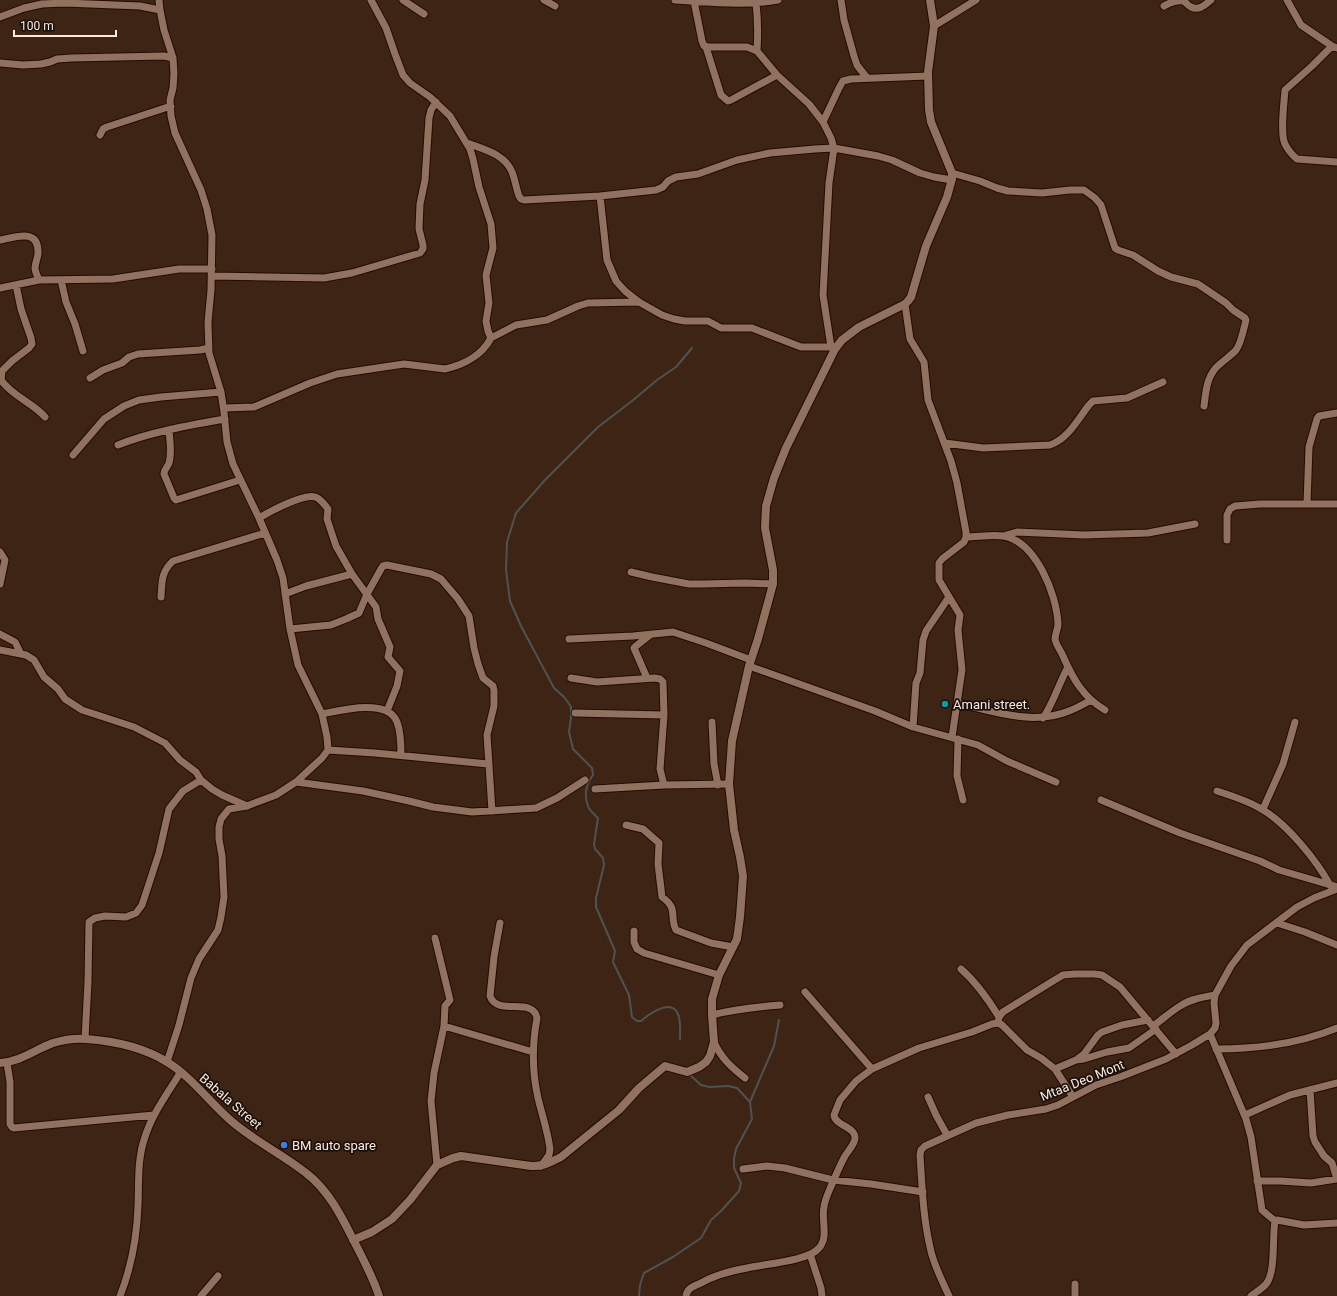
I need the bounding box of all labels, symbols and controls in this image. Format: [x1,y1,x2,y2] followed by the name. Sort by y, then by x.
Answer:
[14,12,116,38] scale bar
[20,19,54,33] text: 100 m
[953,697,1030,712] place label: Amani street.
[940,699,950,709] marker: Amani street.
[1038,1057,1126,1104] street label: Mtaa Deo Mont
[197,1070,265,1132] street label: Babala Street
[292,1138,376,1153] place label: BM auto spare
[279,1140,289,1150] marker: BM auto spare

